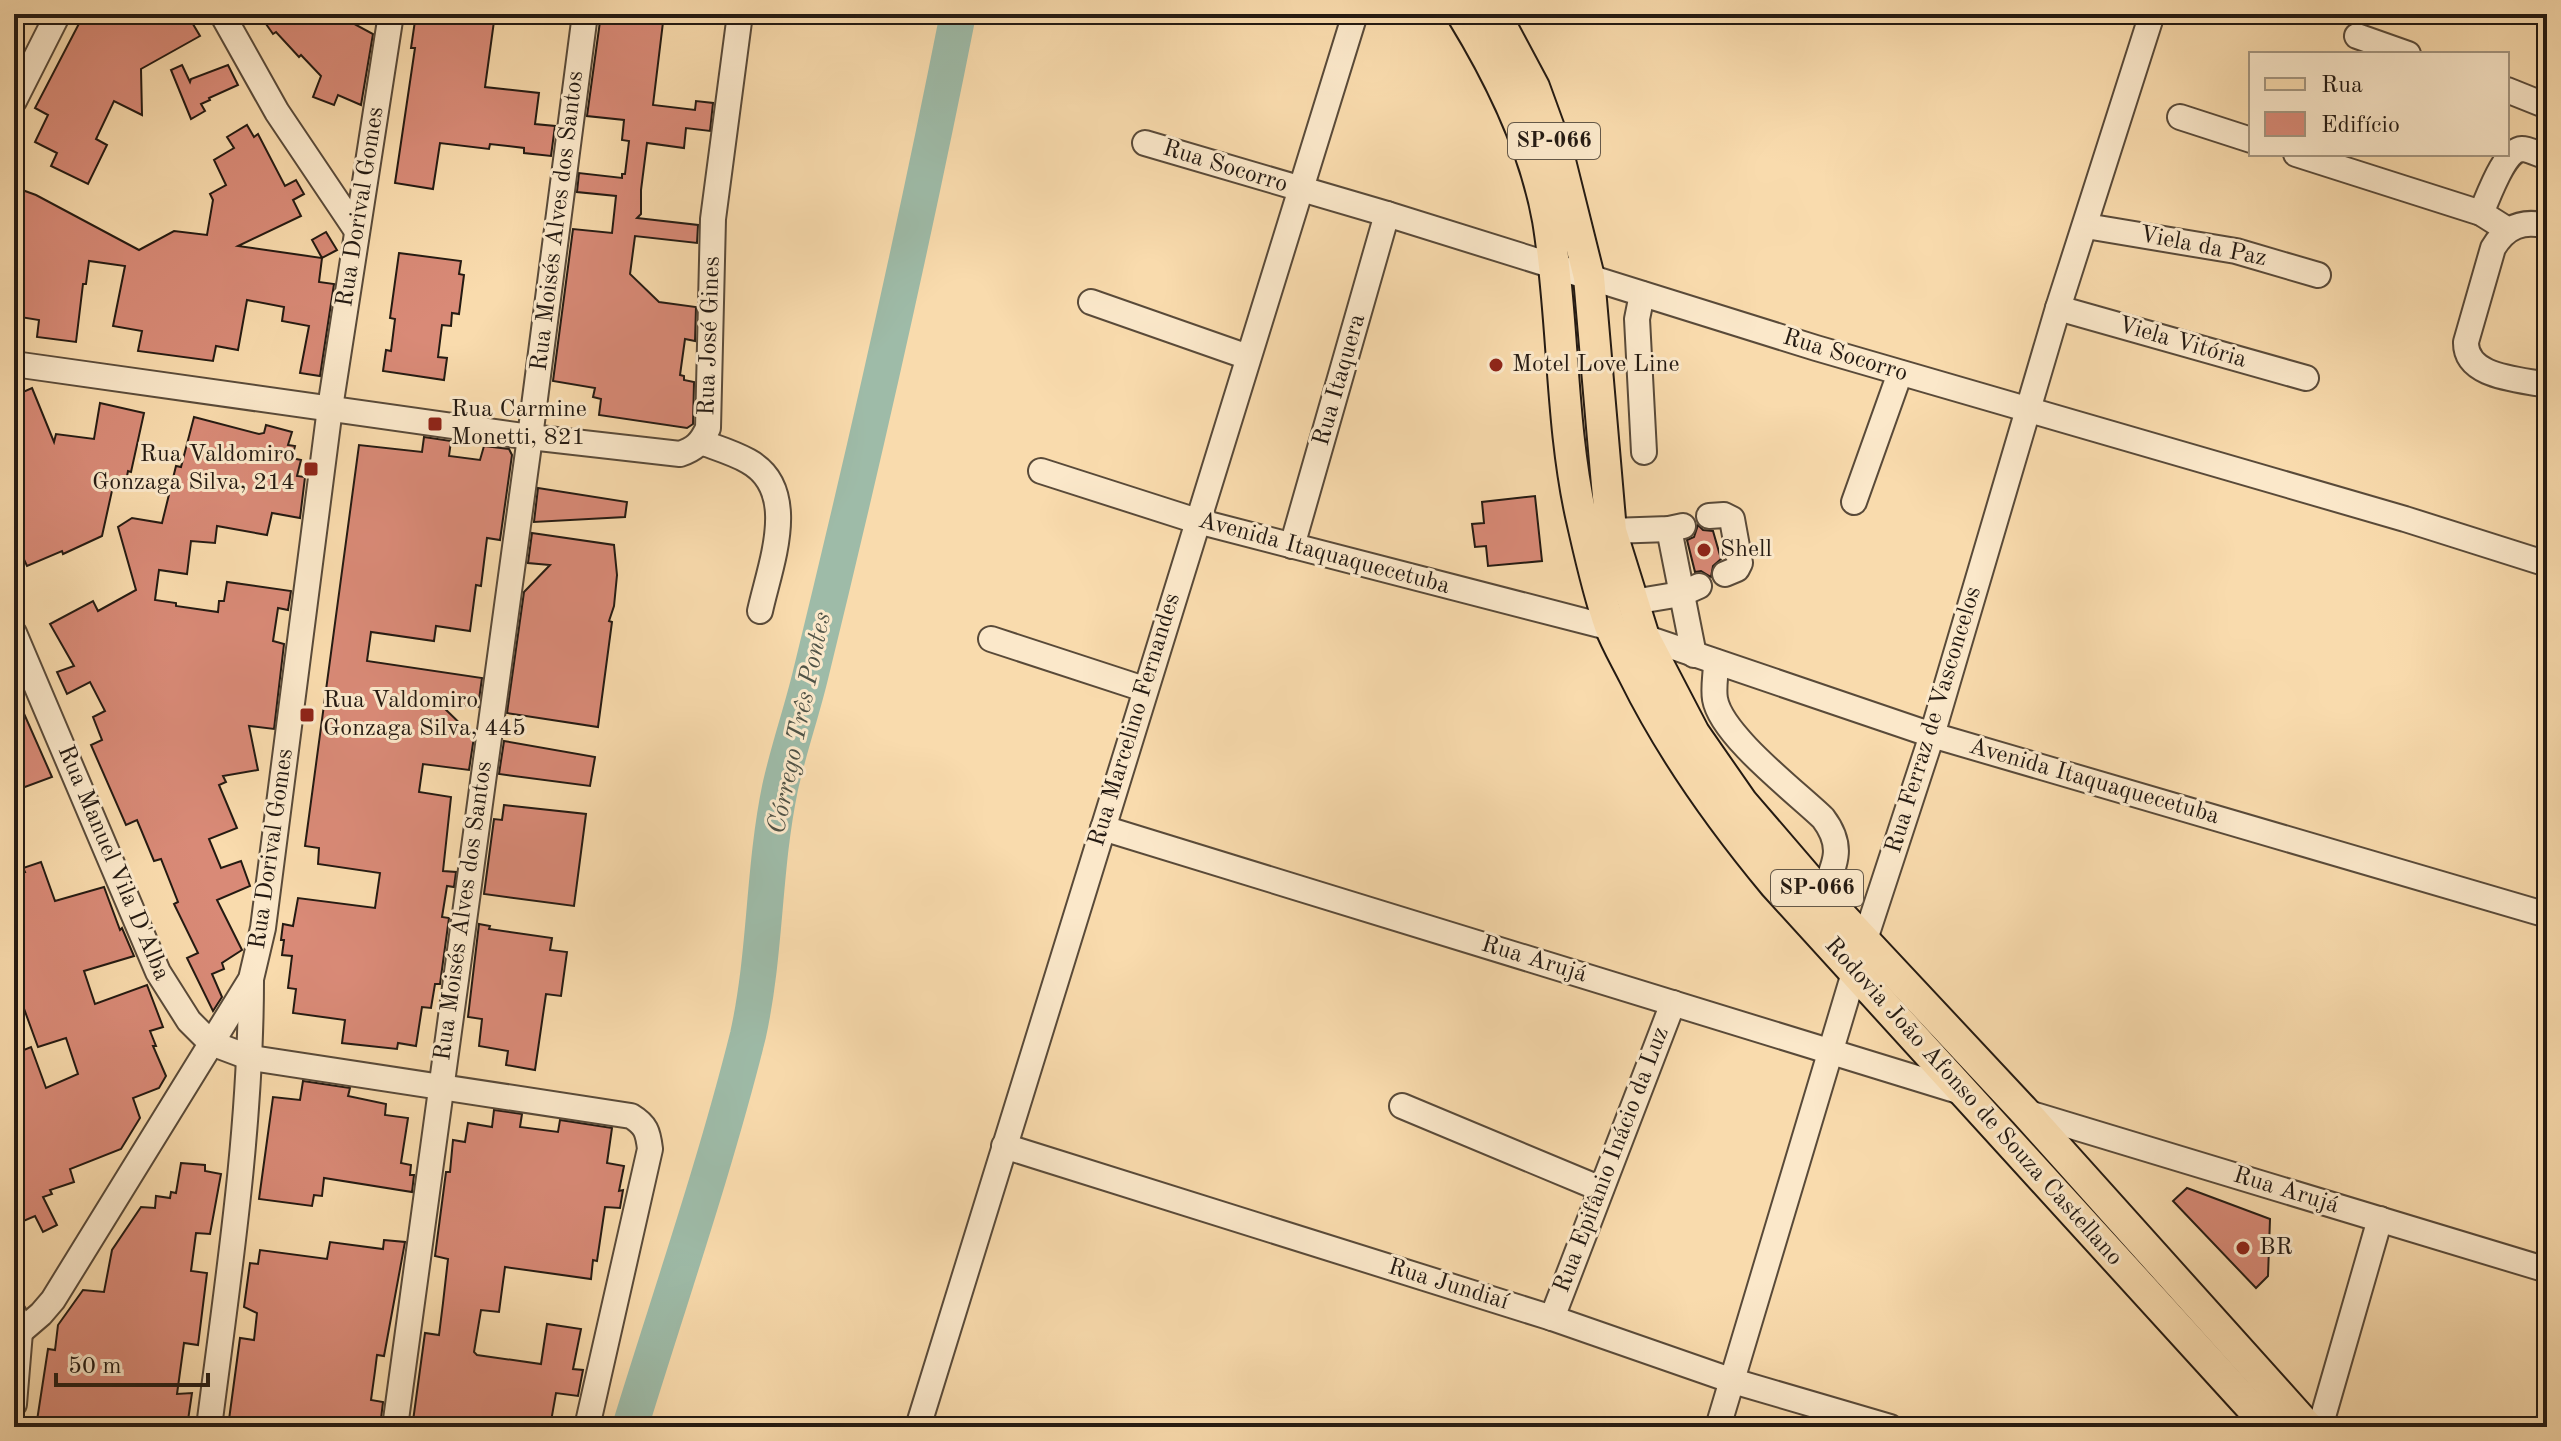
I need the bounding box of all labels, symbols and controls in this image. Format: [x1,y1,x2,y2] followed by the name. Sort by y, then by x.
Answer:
[2249,52,2509,156] legend
[528,70,588,372] street label: Rua Moisés Alves dos Santos
[2321,74,2363,98] text: Rua
[333,105,389,309] street label: Rua Dorival Gomes
[2321,114,2400,138] text: Edifício
[1508,123,1600,159] road number: SP-066
[1160,137,1290,197] street label: Rua Socorro
[2137,223,2269,271] street label: Viela da Paz
[695,256,725,416] street label: Rua José Gines
[1310,311,1370,449] street label: Rua Itaquera
[2115,313,2249,373] street label: Viela Vitória
[1780,326,1910,386] street label: Rua Socorro
[1512,353,1680,377] place label: Motel Love Line
[1487,356,1505,374] marker: Motel Love Line
[451,398,587,450] place label: Rua Carmine Monetti, 821
[426,415,444,433] marker: Rua Carmine Monetti, 821
[92,443,295,495] place label: Rua Valdomiro Gonzaga Silva, 214
[302,460,320,478] marker: Rua Valdomiro Gonzaga Silva, 214
[1196,509,1452,599] street label: Avenida Itaquaquecetuba
[1720,538,1772,562] place label: Shell
[1695,541,1713,559] marker: Shell
[1882,584,1986,856] street label: Rua Ferraz de Vasconcelos
[1085,590,1185,850] street label: Rua Marcelino Fernandes
[764,610,836,836] water label: Córrego Três Pontes
[323,689,526,741] place label: Rua Valdomiro Gonzaga Silva, 445
[298,706,316,724] marker: Rua Valdomiro Gonzaga Silva, 445
[1966,735,2222,829] street label: Avenida Itaquaquecetuba
[53,742,174,984] street label: Rua Manuel Vila D'Alba
[246,747,298,951] street label: Rua Dorival Gomes
[431,760,497,1062] street label: Rua Moisés Alves dos Santos
[1771,870,1863,906] road number: SP-066
[1478,933,1590,987] street label: Rua Arujá
[1819,933,2127,1271] street label: Rodovia João Afonso de Souza Castellano
[1550,1024,1674,1296] street label: Rua Epifânio Inácio da Luz
[2230,1164,2342,1218] street label: Rua Arujá
[2259,1236,2293,1260] place label: BR
[2234,1239,2252,1257] marker: BR
[1385,1255,1512,1315] street label: Rua Jundiaí
[56,1337,208,1387] scale bar
[68,1355,122,1379] text: 50 m

